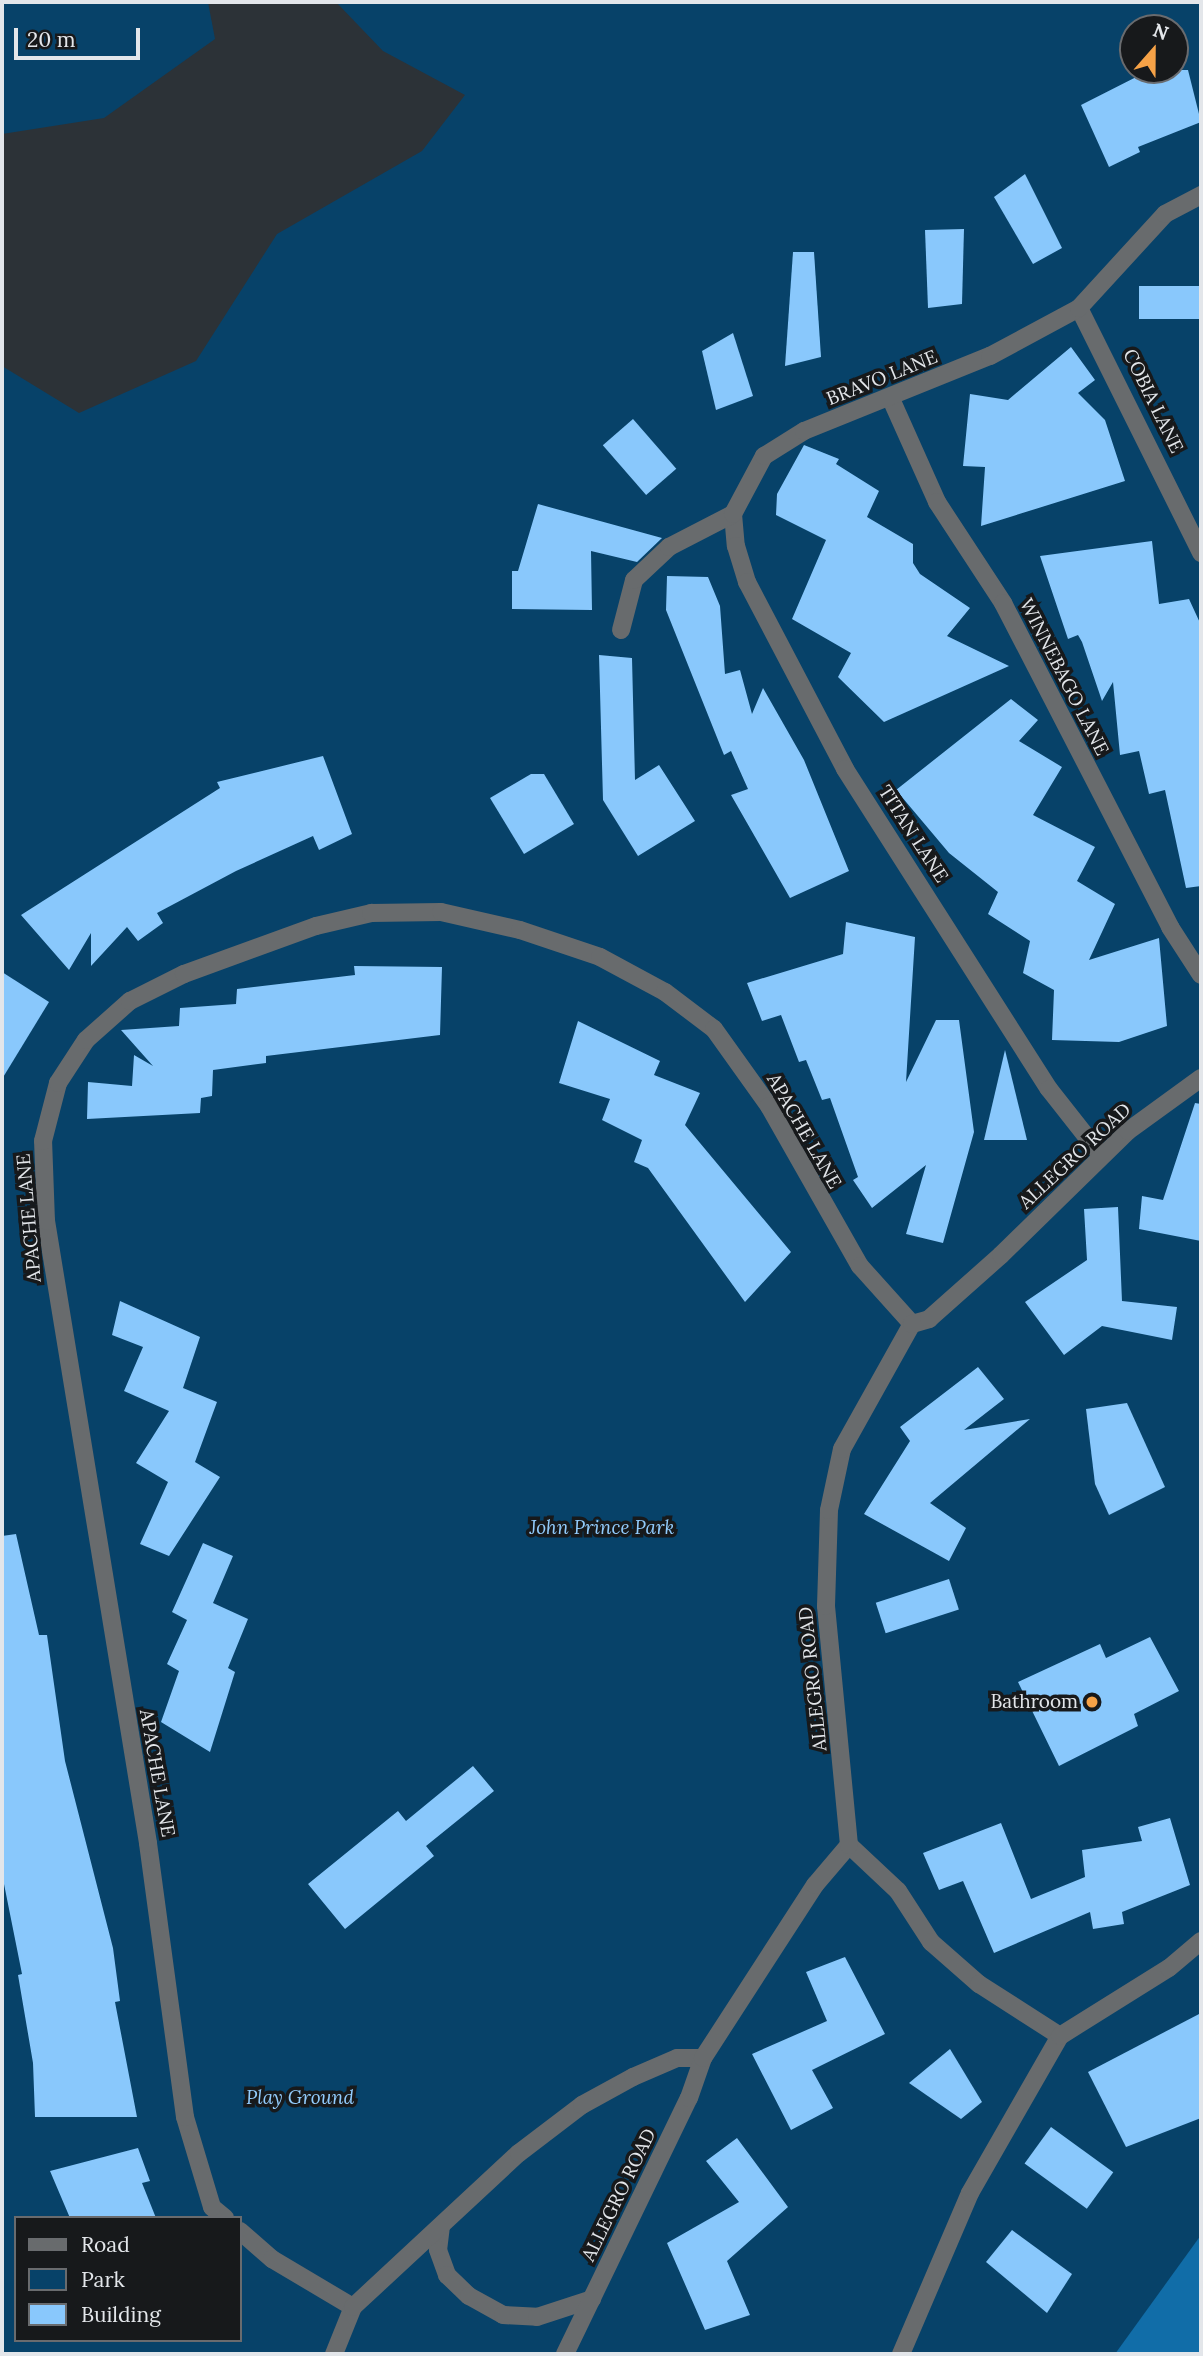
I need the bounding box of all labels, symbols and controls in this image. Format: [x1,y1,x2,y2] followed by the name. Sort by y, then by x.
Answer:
[18,14,144,58] scale bar
[1119,14,1189,84] north arrow
[1150,17,1172,45] text: N
[27,26,76,53] text: 20 m
[823,345,941,411] street label: BRAVO LANE
[1118,345,1188,457] street label: COBIA LANE
[1015,595,1113,759] street label: WINNEBAGO LANE
[873,781,953,887] street label: TITAN LANE
[762,1069,846,1193] street label: APACHE LANE
[1014,1098,1136,1214] street label: ALLEGRO ROAD
[12,1153,46,1283] street label: APACHE LANE
[530,1517,674,1539] park label: John Prince Park
[794,1606,832,1752] street label: ALLEGRO ROAD
[990,1691,1078,1713] place label: Bathroom
[1084,1694,1100,1710] marker: Bathroom
[135,1708,179,1838] street label: APACHE LANE
[246,2087,354,2109] park label: Play Ground
[577,2125,661,2265] street label: ALLEGRO ROAD
[14,2216,242,2342] legend
[81,2231,130,2258] text: Road
[81,2266,125,2293] text: Park
[81,2301,161,2328] text: Building

